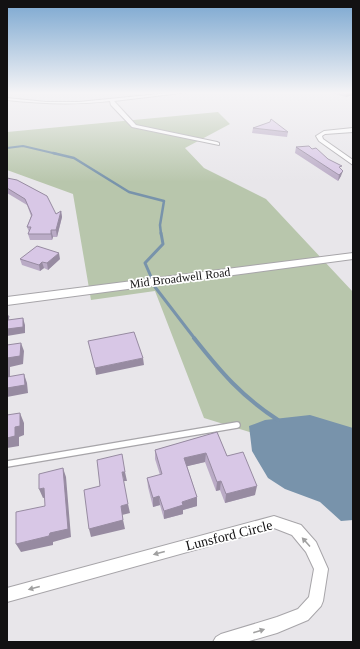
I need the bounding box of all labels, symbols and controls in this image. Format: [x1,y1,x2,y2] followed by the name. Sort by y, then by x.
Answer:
[129,265,231,291] street label: Mid Broadwell Road
[184,517,274,554] street label: Lunsford Circle
[302,537,311,546] one-way arrow
[153,550,165,556] one-way arrow
[28,585,40,591] one-way arrow
[253,628,265,634] one-way arrow

